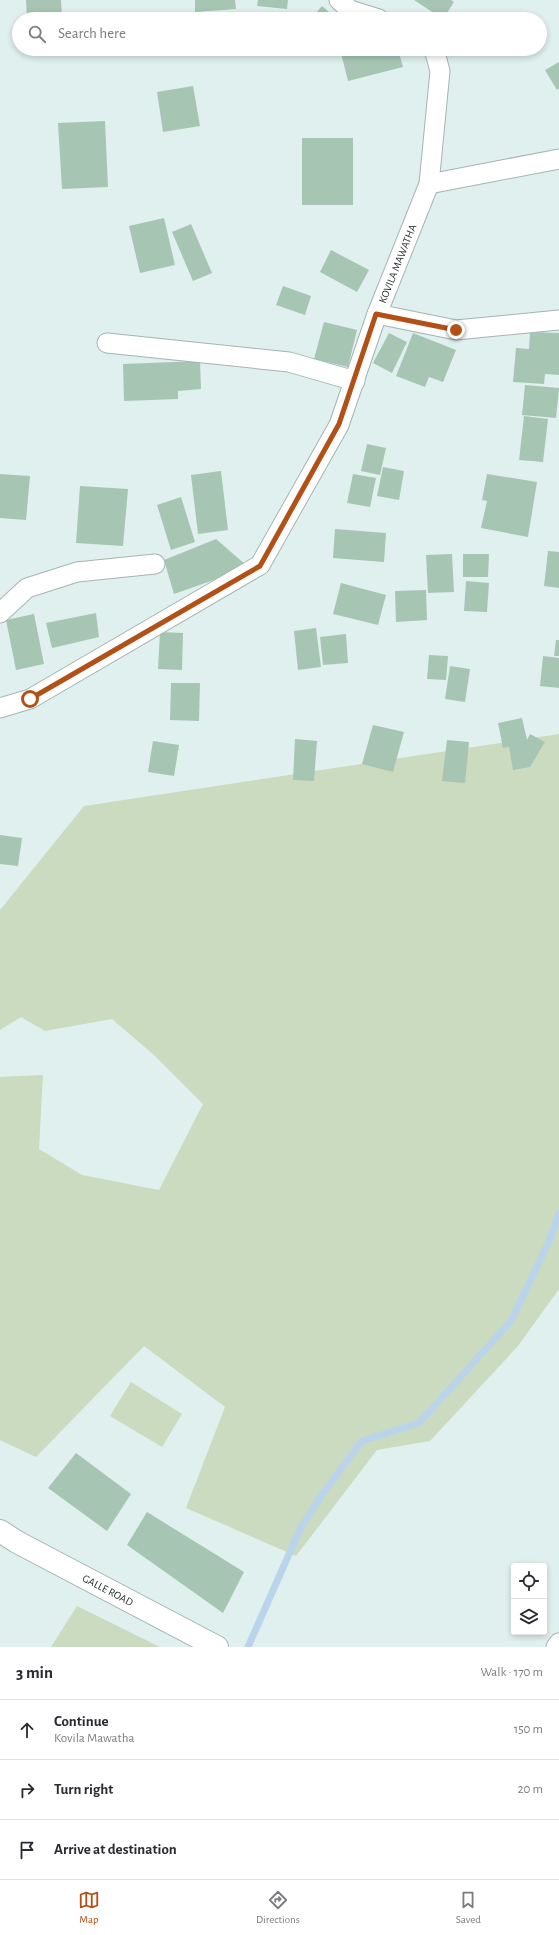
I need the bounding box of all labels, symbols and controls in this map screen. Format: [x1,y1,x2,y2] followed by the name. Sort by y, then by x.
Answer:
[12,12,547,56] search box
[26,23,48,45] icon: search
[58,26,126,41] text: Search here
[377,222,418,305] street label: KOVILA MAWATHA
[447,321,465,339] route end
[21,690,39,708] route start
[511,1563,547,1635] map controls
[511,1563,547,1599] button: locate
[81,1572,135,1608] street label: GALLE ROAD
[511,1599,547,1635] button: layers
[16,1664,53,1681] text: 3 min
[480,1666,543,1679] text: Walk · 170 m
[54,1714,109,1729] text: Continue
[16,1719,38,1741] icon: ahead
[514,1723,543,1736] text: 150 m
[54,1732,134,1745] text: Kovila Mawatha
[16,1779,38,1801] icon: right
[54,1782,113,1797] text: Turn right
[518,1783,543,1796] text: 20 m
[16,1839,38,1861] icon: arrive
[54,1842,177,1857] text: Arrive at destination
[78,1889,100,1926] tab: Map
[256,1889,300,1926] tab: Directions
[456,1889,481,1926] tab: Saved

